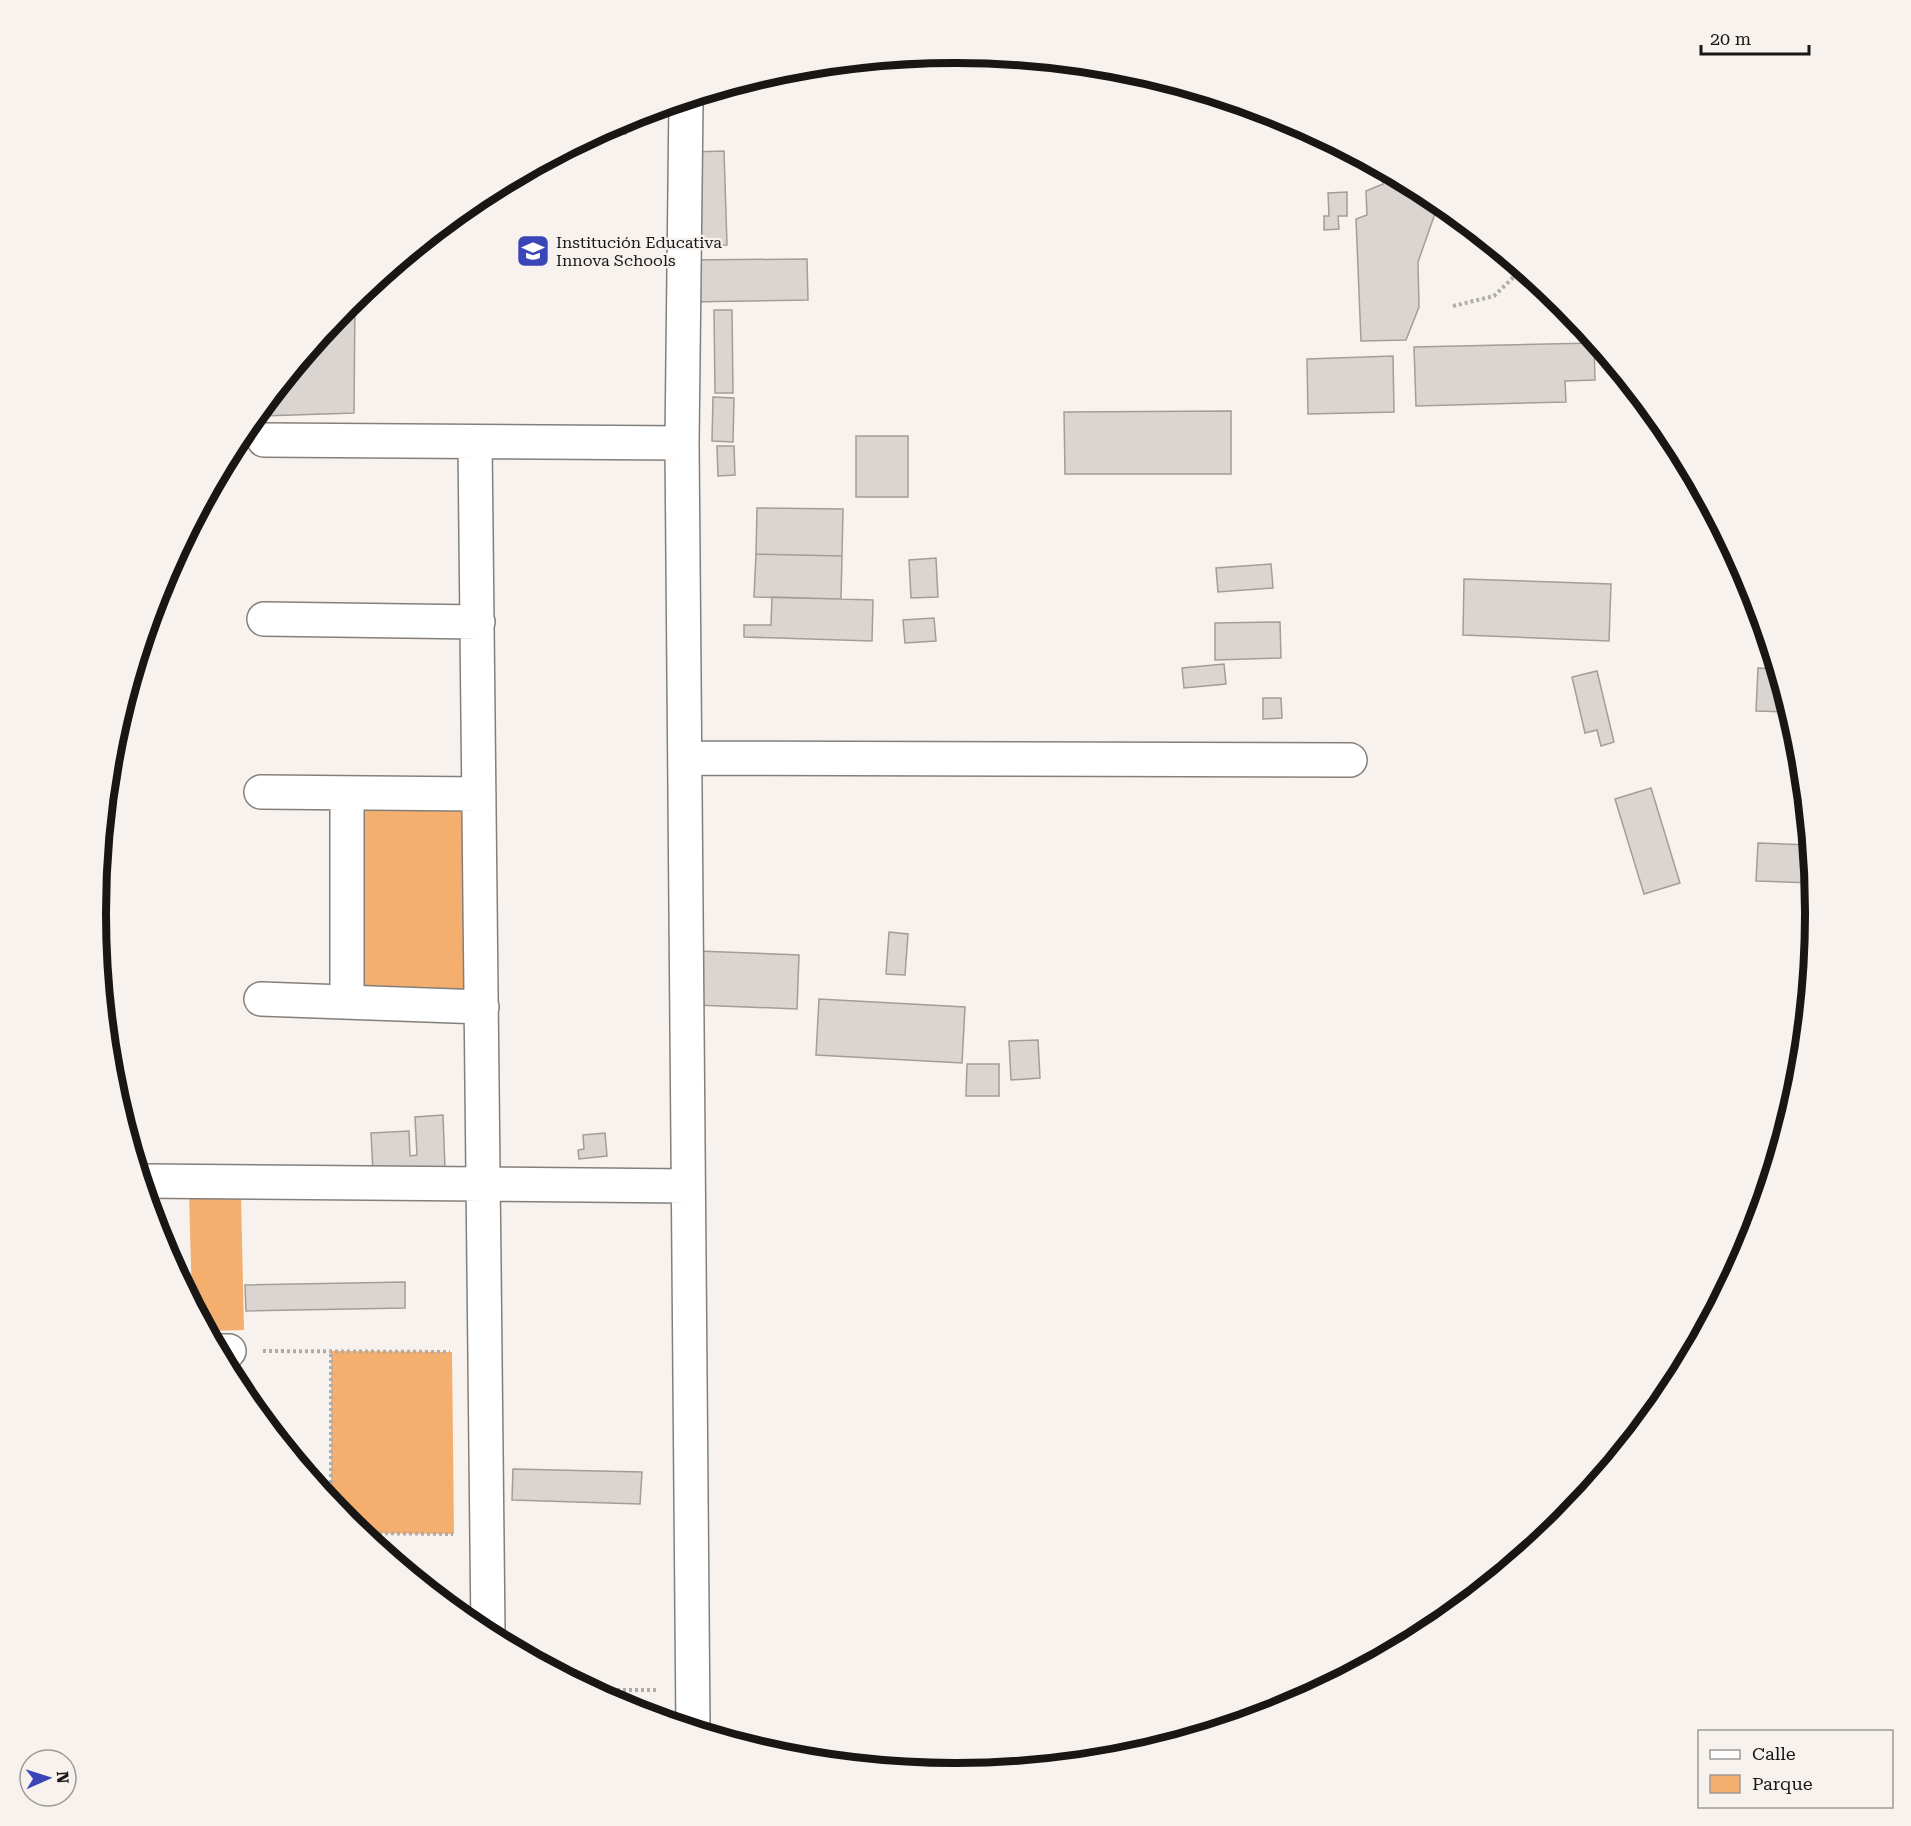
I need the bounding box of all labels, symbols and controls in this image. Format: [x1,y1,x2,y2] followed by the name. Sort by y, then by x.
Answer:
[1701,18,1809,56] scale bar
[1710,28,1751,49] text: 20 m
[515,233,551,269] school or university icon: Institución Educativa Innova Schools
[556,233,722,270] place label: Institución Educativa Innova Schools
[1698,1730,1893,1808] legend
[1752,1743,1796,1764] text: Calle
[18,1748,78,1808] north arrow
[53,1771,72,1784] text: N
[1752,1773,1813,1794] text: Parque

